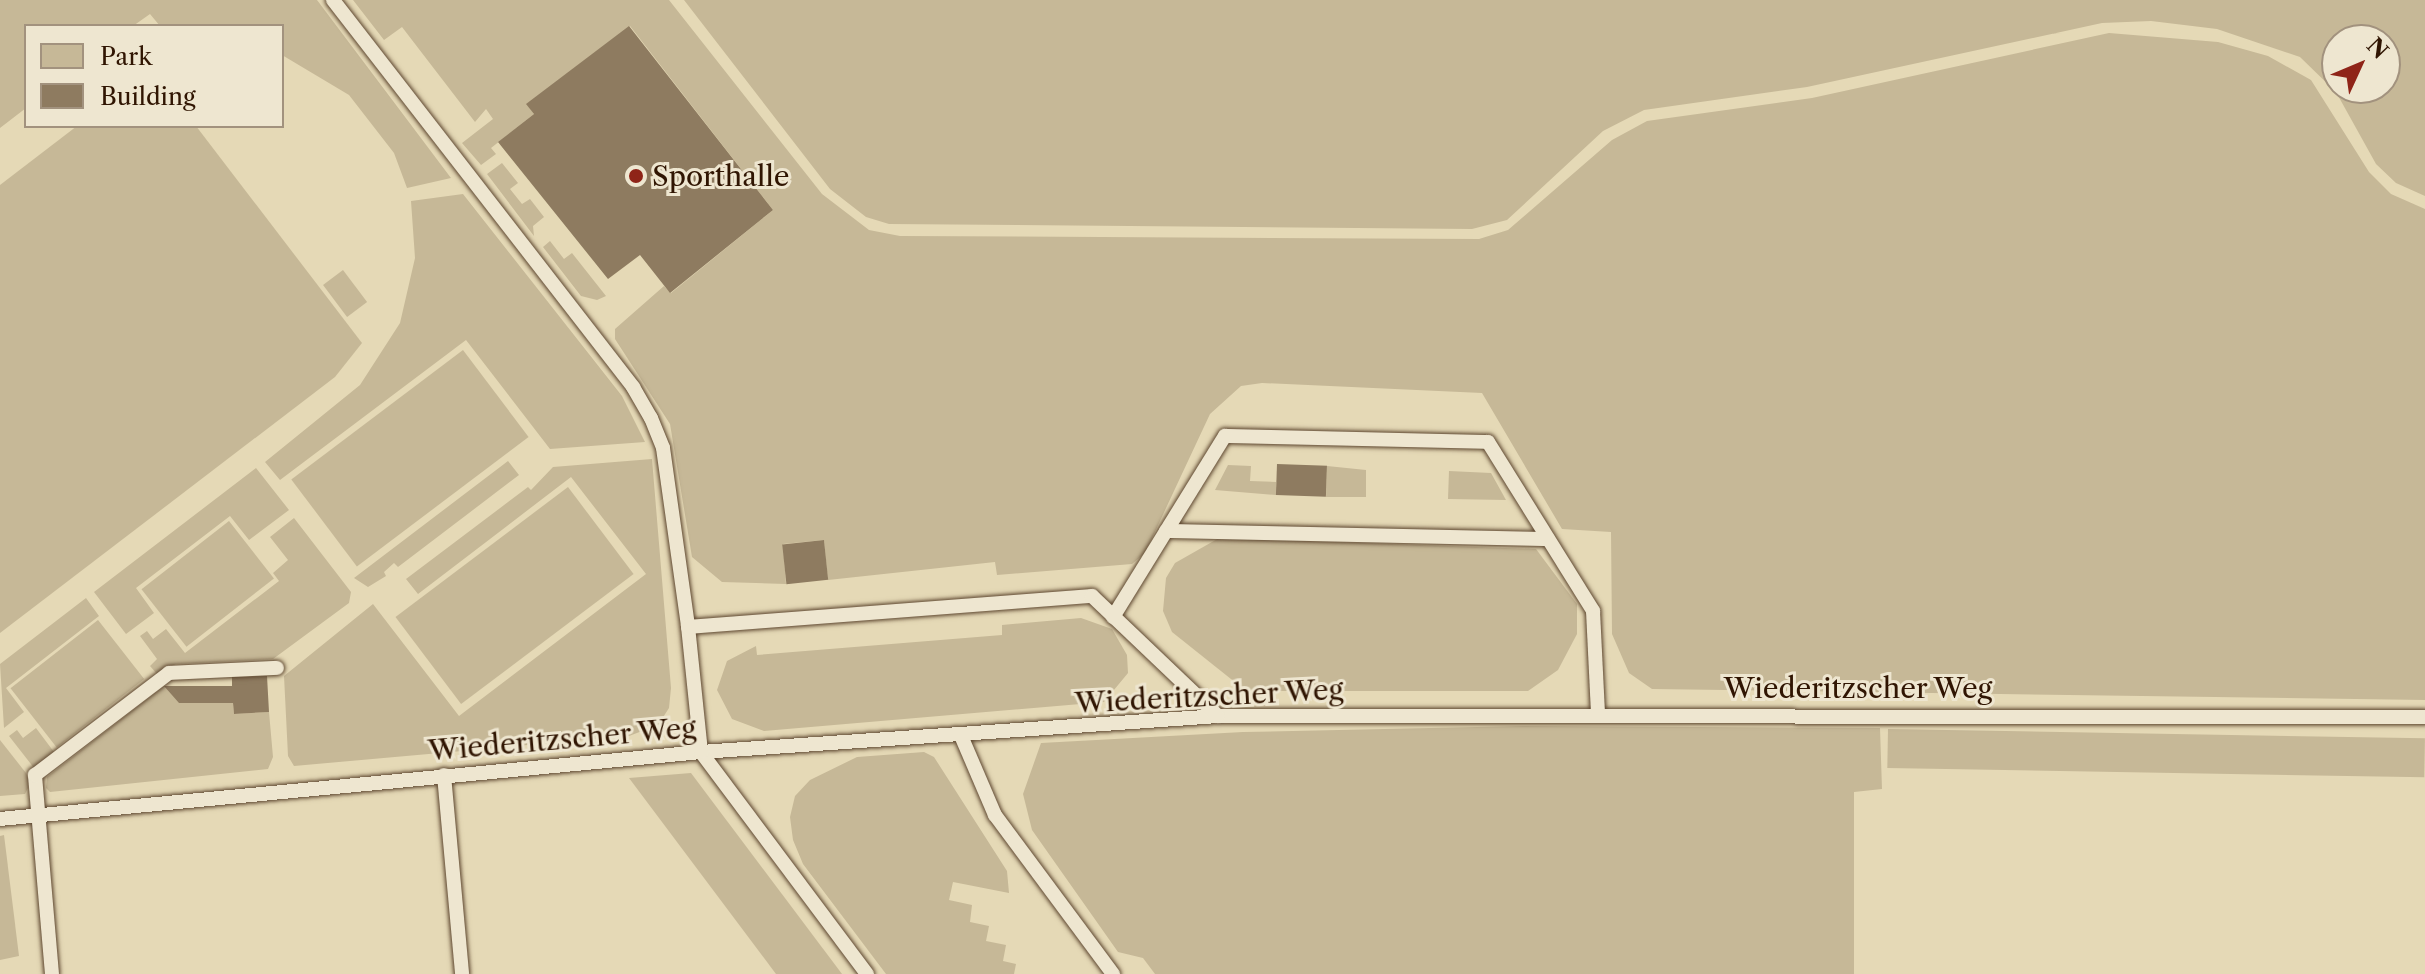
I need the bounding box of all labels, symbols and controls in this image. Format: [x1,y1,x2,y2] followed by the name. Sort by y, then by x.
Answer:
[24,24,284,128] legend
[2321,24,2401,104] north arrow
[2361,32,2394,65] text: N
[100,42,152,71] text: Park
[100,82,196,111] text: Building
[652,159,789,193] place label: Sporthalle
[627,167,645,185] marker: Sporthalle
[1723,671,1993,705] street label: Wiederitzscher Weg
[1073,672,1345,720] street label: Wiederitzscher Weg
[426,710,698,768] street label: Wiederitzscher Weg

